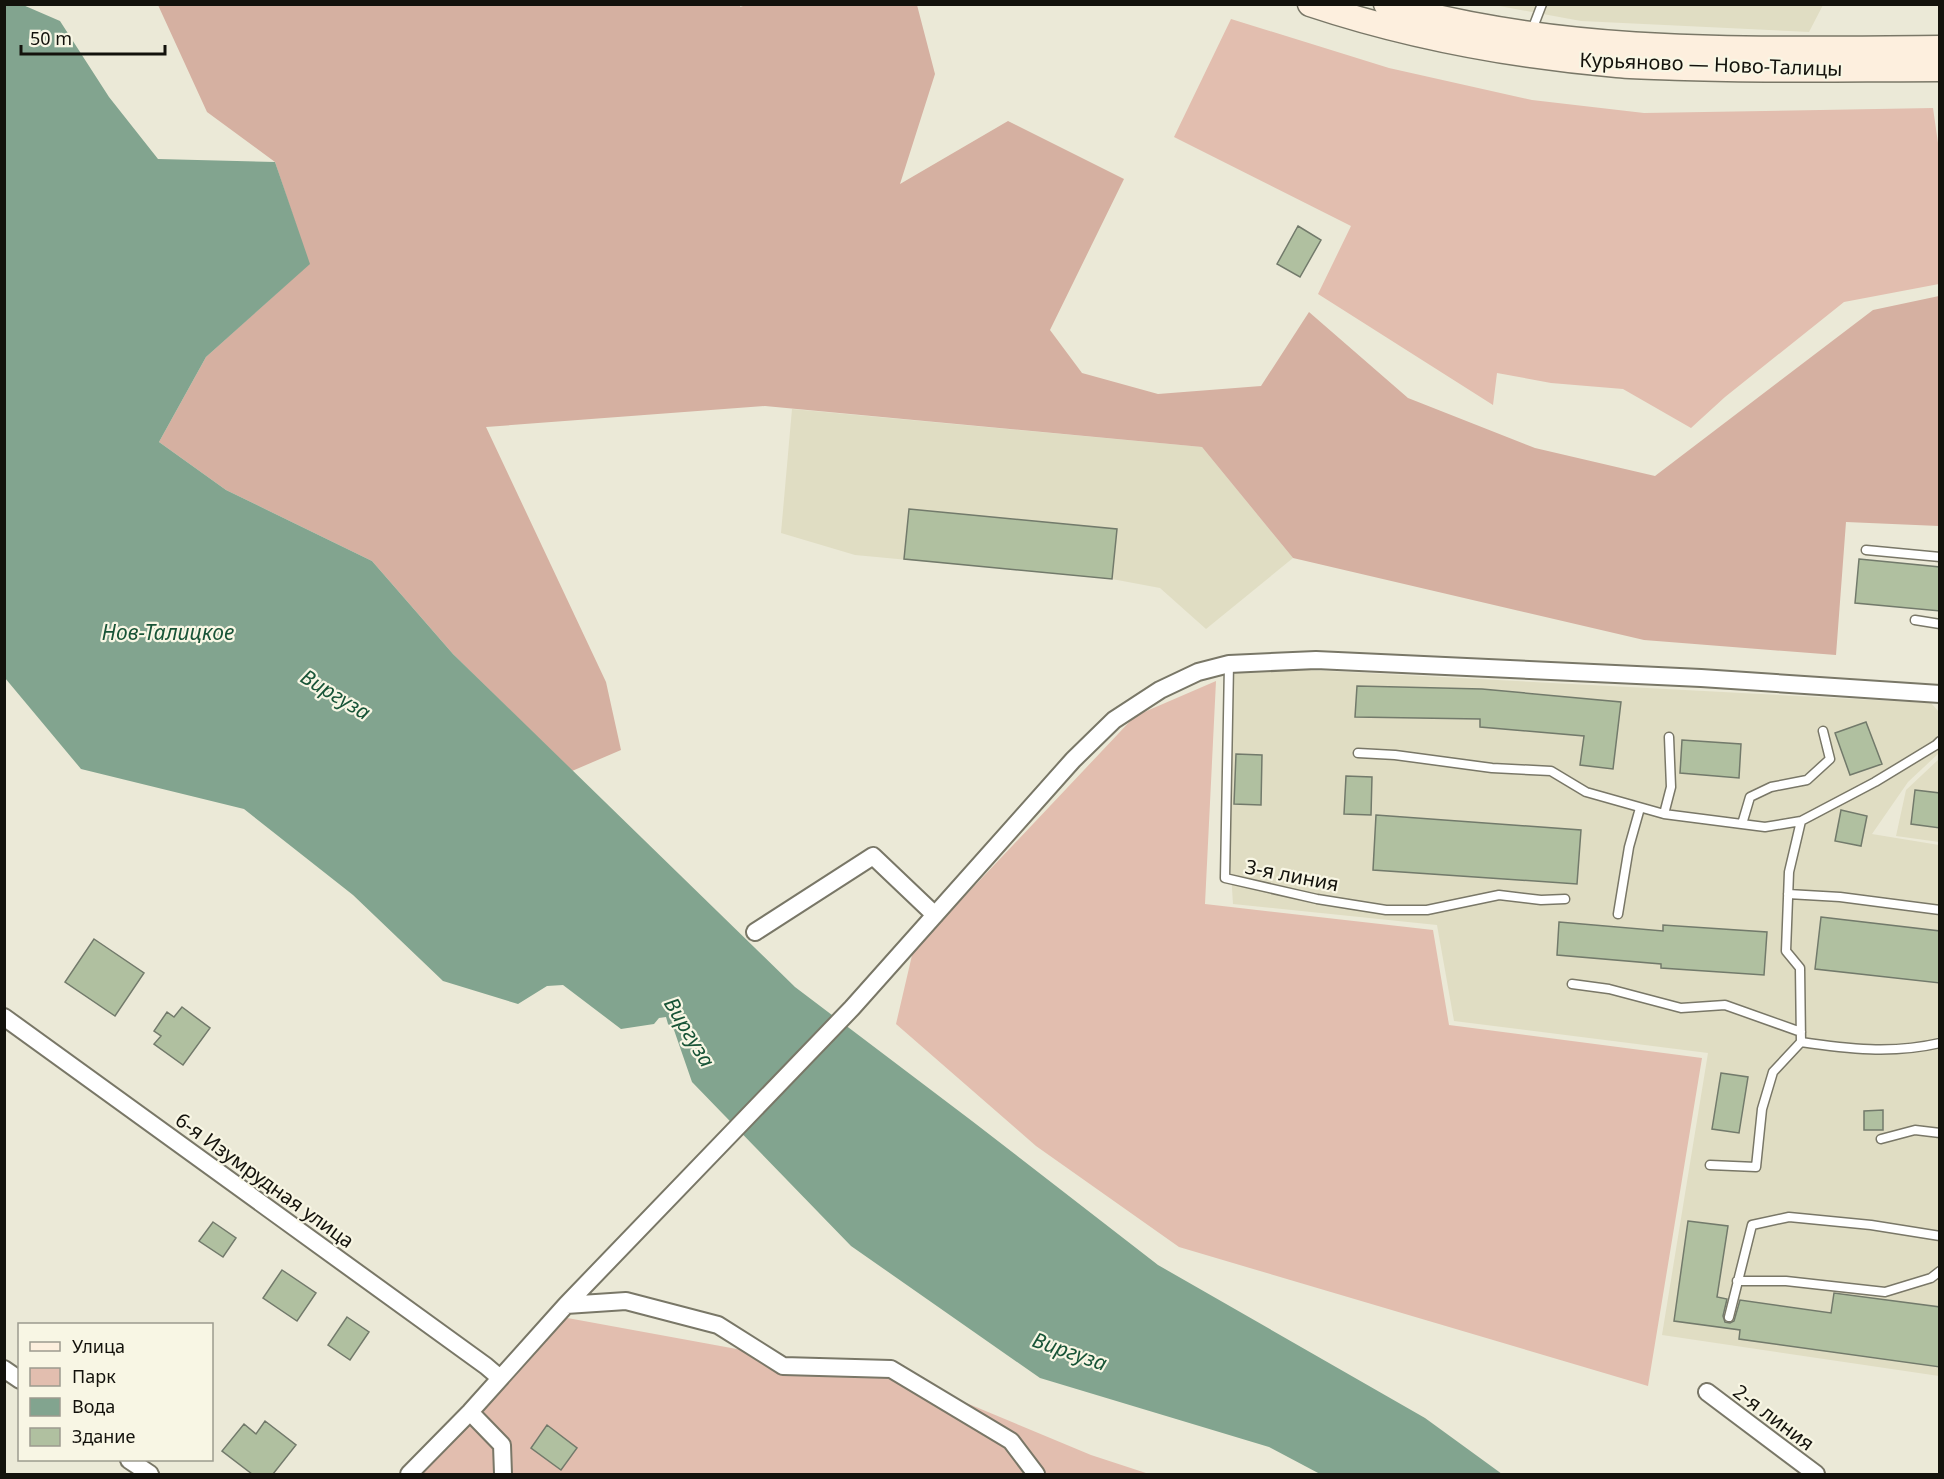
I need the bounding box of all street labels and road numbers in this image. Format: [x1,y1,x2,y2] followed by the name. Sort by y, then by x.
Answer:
[1579,46,1843,82] street label: Курьяново — Ново-Талицы
[1243,853,1341,897] street label: 3-я линия
[170,1106,360,1254] street label: 6-я Изумрудная улица
[1728,1378,1820,1456] street label: 2-я линия

